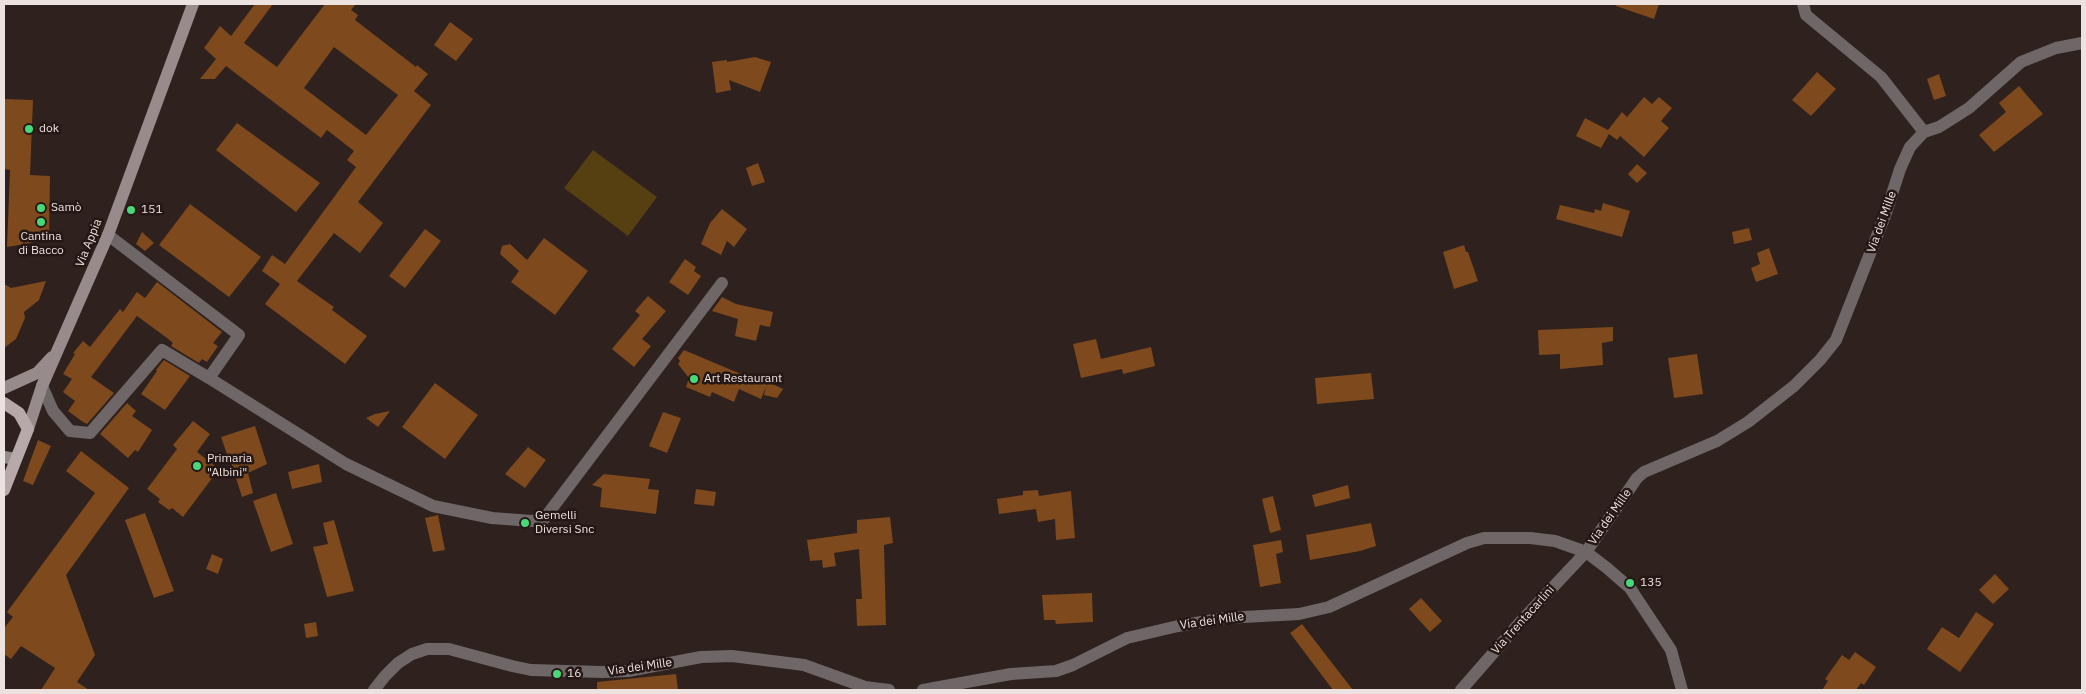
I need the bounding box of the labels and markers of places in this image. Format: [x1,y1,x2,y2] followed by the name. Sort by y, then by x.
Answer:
[39,122,59,136] place label: dok
[23,123,35,135] marker: dok
[51,201,82,215] place label: Samò
[35,202,47,214] marker: Samò
[141,203,163,217] place label: 151
[125,204,137,216] marker: 151
[35,216,47,228] marker: Cantina di Bacco
[18,230,64,258] place label: Cantina di Bacco
[704,372,782,386] place label: Art Restaurant
[688,373,700,385] marker: Art Restaurant
[207,452,252,480] place label: Primaria "Albini"
[191,460,203,472] marker: Primaria "Albini"
[535,509,594,537] place label: Gemelli Diversi Snc
[519,517,531,529] marker: Gemelli Diversi Snc
[1640,576,1662,590] place label: 135
[1624,577,1636,589] marker: 135
[567,667,581,681] place label: 16
[551,668,563,680] marker: 16

